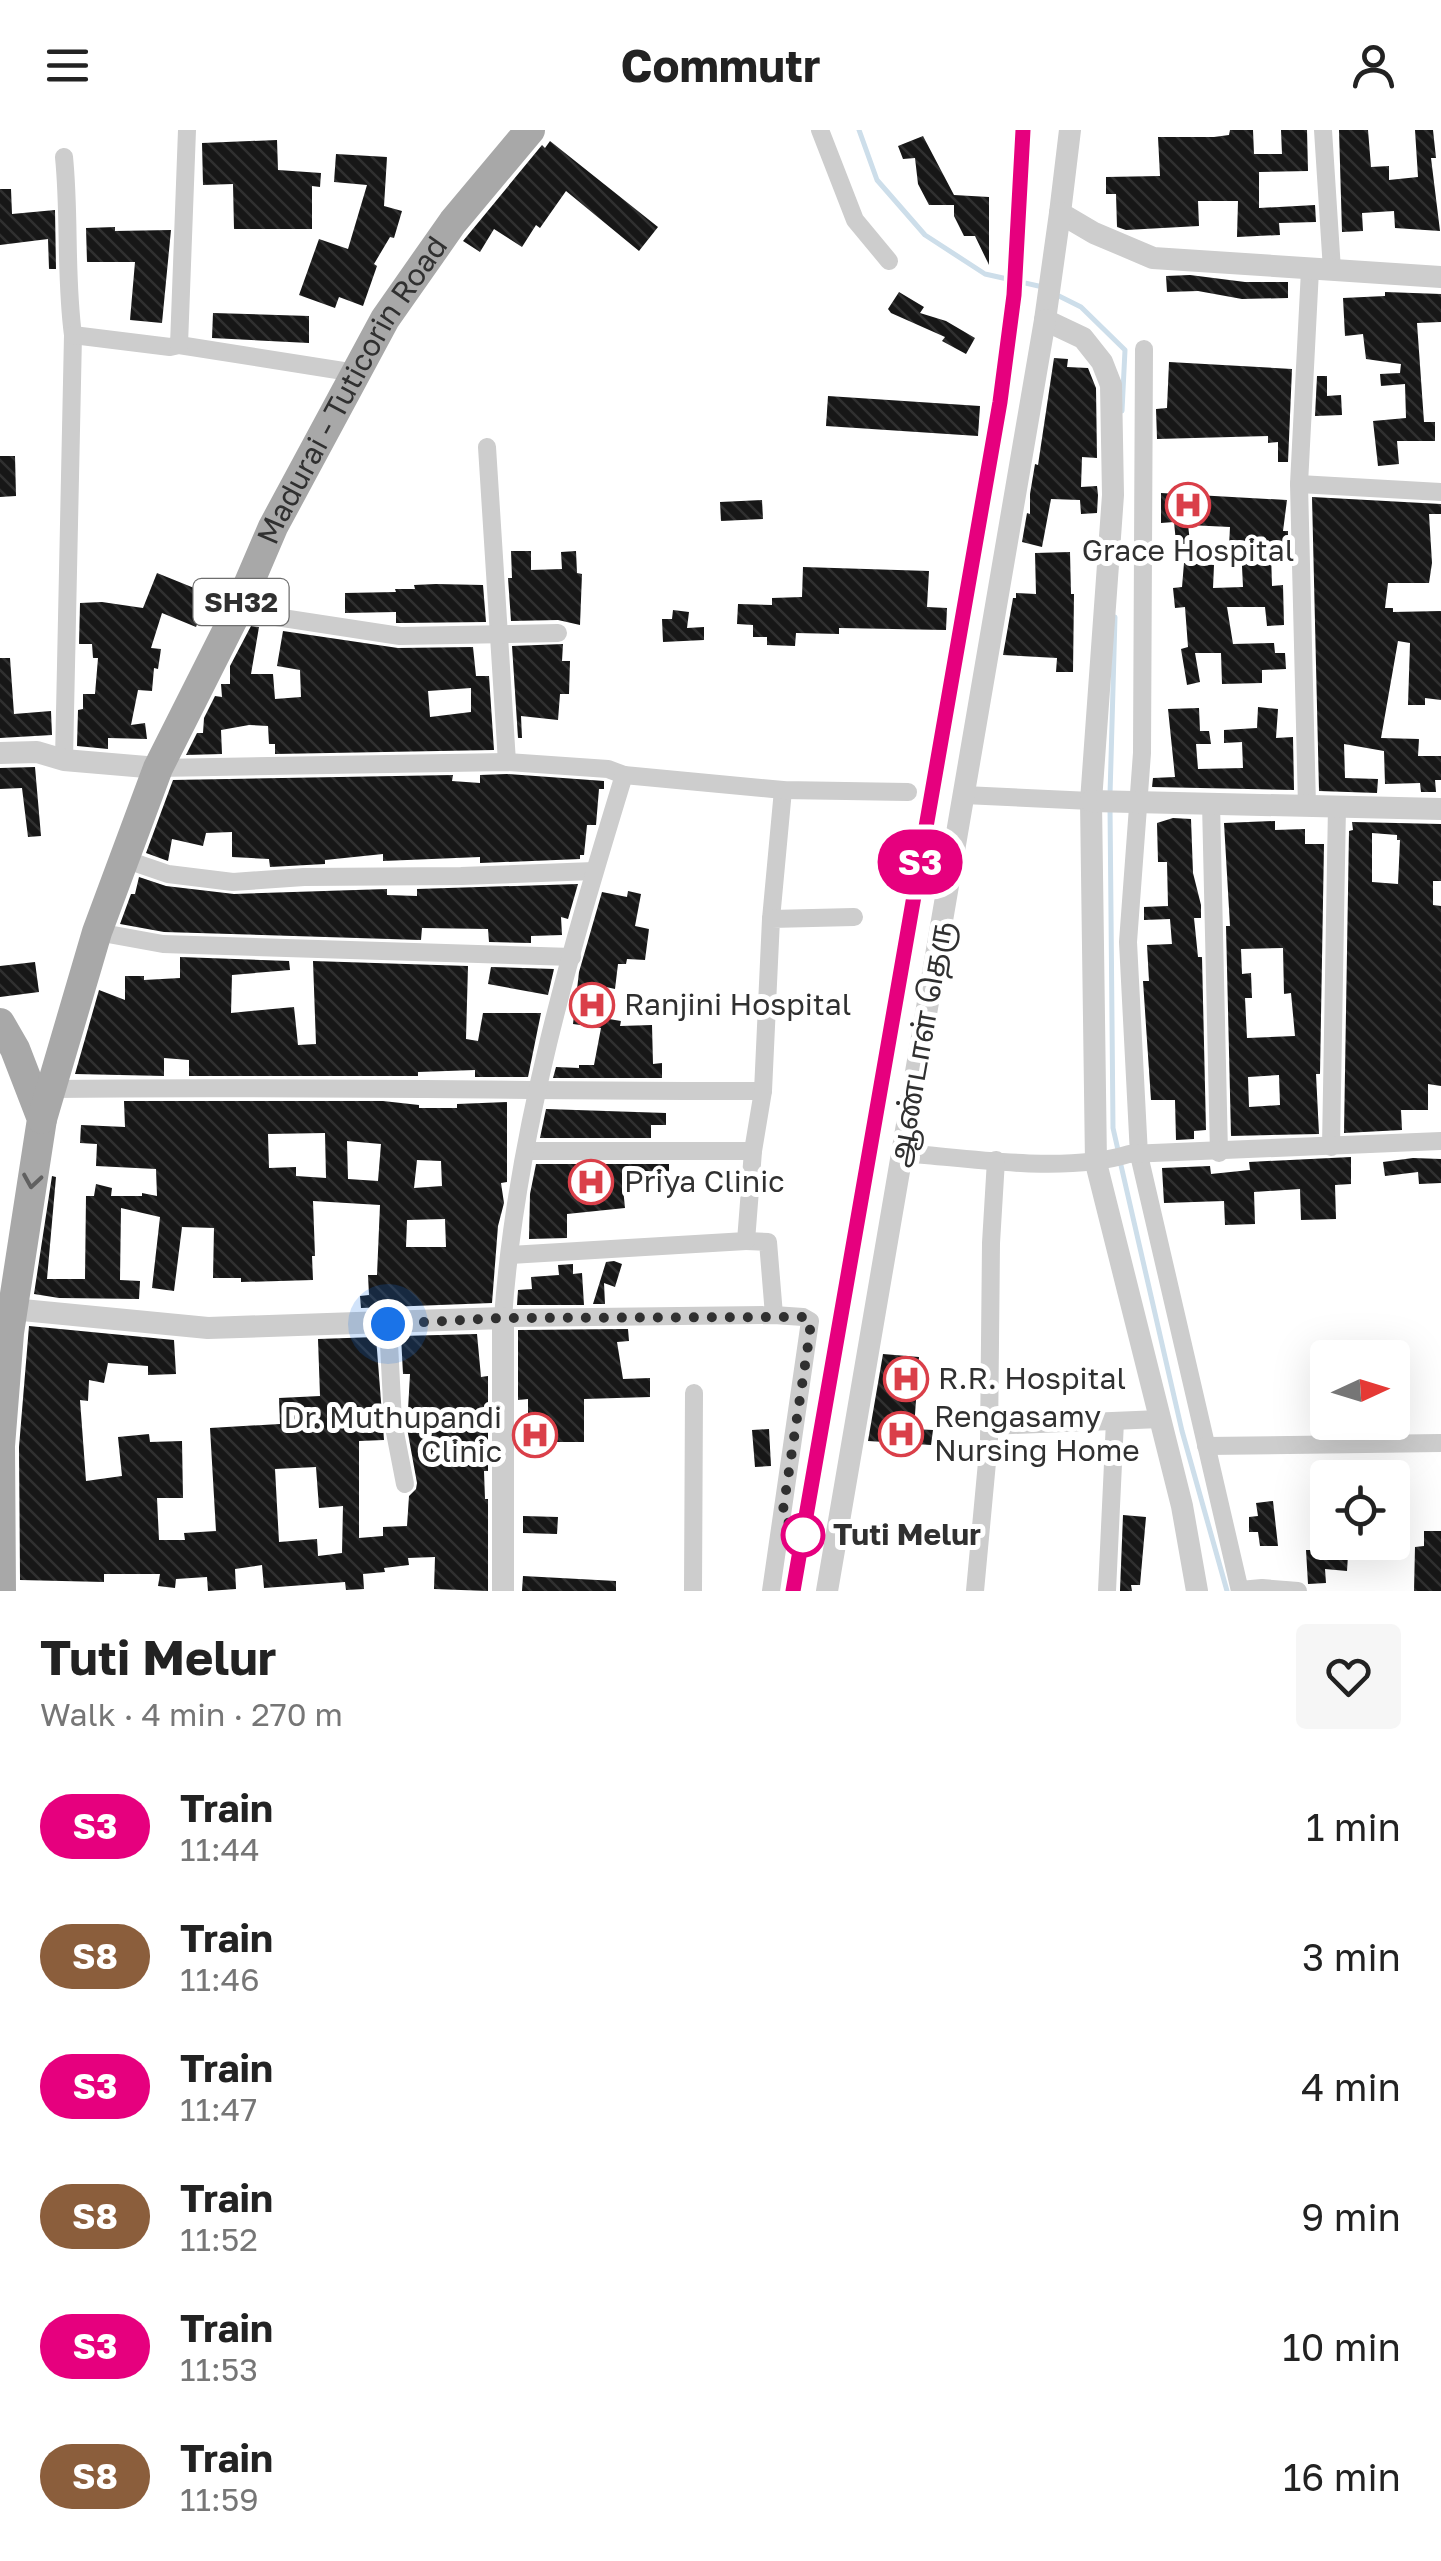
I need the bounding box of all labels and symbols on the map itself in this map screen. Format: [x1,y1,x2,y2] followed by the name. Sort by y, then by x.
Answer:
[249,229,454,549] street label: Madurai - Tuticorin Road
[1165,482,1211,528] hospital icon: Grace Hospital
[1082,532,1294,568] place label: Grace Hospital
[194,579,288,625] road number: SH32
[875,830,965,894] line badge: S3
[881,918,962,1170] street label: ஆண்டாள் தெரு
[569,982,615,1028] hospital icon: Ranjini Hospital
[624,986,851,1022] place label: Ranjini Hospital
[568,1159,614,1205] hospital icon: Priya Clinic
[624,1163,785,1199] place label: Priya Clinic
[23,1172,44,1189] one-way arrow
[363,1299,413,1349] your location
[1310,1340,1410,1440] north arrow
[883,1356,929,1402] hospital icon: R.R. Hospital
[938,1360,1126,1396] place label: R.R. Hospital
[934,1398,1140,1468] place label: Rengasamy Nursing Home
[284,1399,502,1469] place label: Dr. Muthupandi Clinic
[878,1411,924,1457] hospital icon: Rengasamy Nursing Home
[512,1412,558,1458] hospital icon: Dr. Muthupandi Clinic
[782,1514,824,1556] marker: Tuti Melur
[833,1516,981,1552] place label: Tuti Melur

